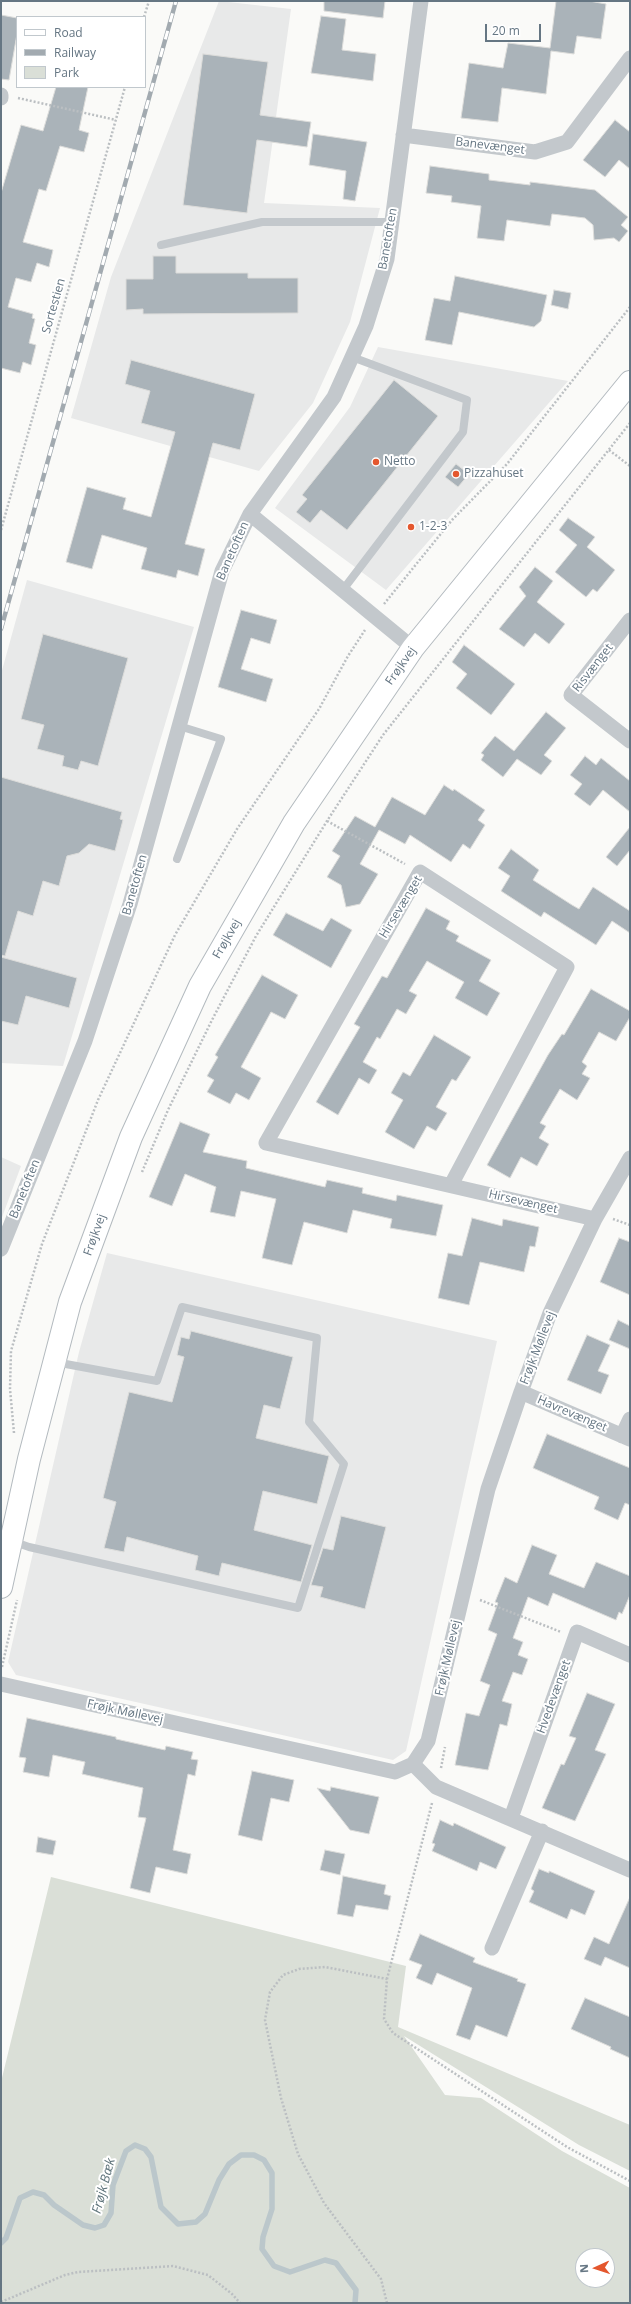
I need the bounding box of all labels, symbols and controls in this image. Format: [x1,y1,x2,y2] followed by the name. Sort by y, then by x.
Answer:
[16,16,146,88] legend
[487,16,543,42] scale bar
[492,22,520,39] text: 20 m
[54,24,83,41] text: Road
[54,44,96,61] text: Railway
[54,64,79,81] text: Park
[455,135,525,157] street label: Banevænget
[375,207,401,271] street label: Banetoften
[39,277,69,335] street label: Sortestien
[384,455,416,469] place label: Netto
[371,457,381,467] marker: Netto
[464,467,524,481] place label: Pizzahuset
[451,469,461,479] marker: Pizzahuset
[214,520,252,582] street label: Banetoften
[419,520,447,534] place label: 1-2-3
[406,522,416,532] marker: 1-2-3
[570,641,616,695] street label: Risvænget
[383,644,419,688] street label: Frøjkvej
[119,853,151,917] street label: Banetoften
[377,873,425,941] street label: Hirsevænget
[210,917,244,961] street label: Frøjkvej
[7,1157,43,1221] street label: Banetoften
[487,1187,559,1217] street label: Hirsevænget
[81,1212,109,1258] street label: Frøjkvej
[517,1309,559,1387] street label: Frøjk Møllevej
[535,1393,609,1435] street label: Havrevænget
[432,1619,464,1697] street label: Frøjk Møllevej
[534,1658,574,1736] street label: Hvedevænget
[86,1697,164,1727] street label: Frøjk Møllevej
[89,2157,119,2215] water label: Frøjk Bæk
[575,2248,615,2288] north arrow
[576,2264,591,2273] text: N

